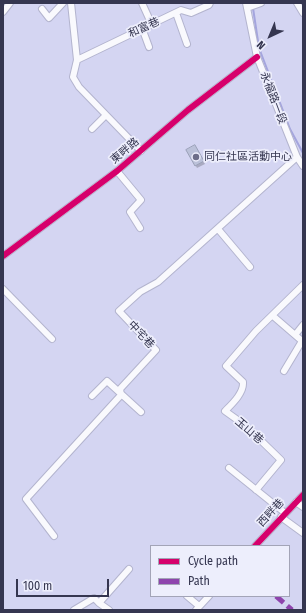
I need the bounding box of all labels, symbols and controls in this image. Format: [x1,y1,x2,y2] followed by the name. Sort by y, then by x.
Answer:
[126,15,162,41] street label: 和富巷
[250,16,290,56] north arrow
[254,38,268,52] text: N
[257,70,289,126] street label: 永福路一段
[108,135,142,167] street label: 東畔路
[204,150,292,164] place label: 同仁社區活動中心
[191,152,201,162] marker: 同仁社區活動中心
[125,318,157,352] street label: 中宅巷
[232,415,266,447] street label: 玉山巷
[255,496,287,530] street label: 西畔巷
[150,545,290,597] legend
[188,554,238,568] text: Cycle path
[18,571,111,597] scale bar
[188,574,210,588] text: Path
[23,579,52,593] text: 100 m

